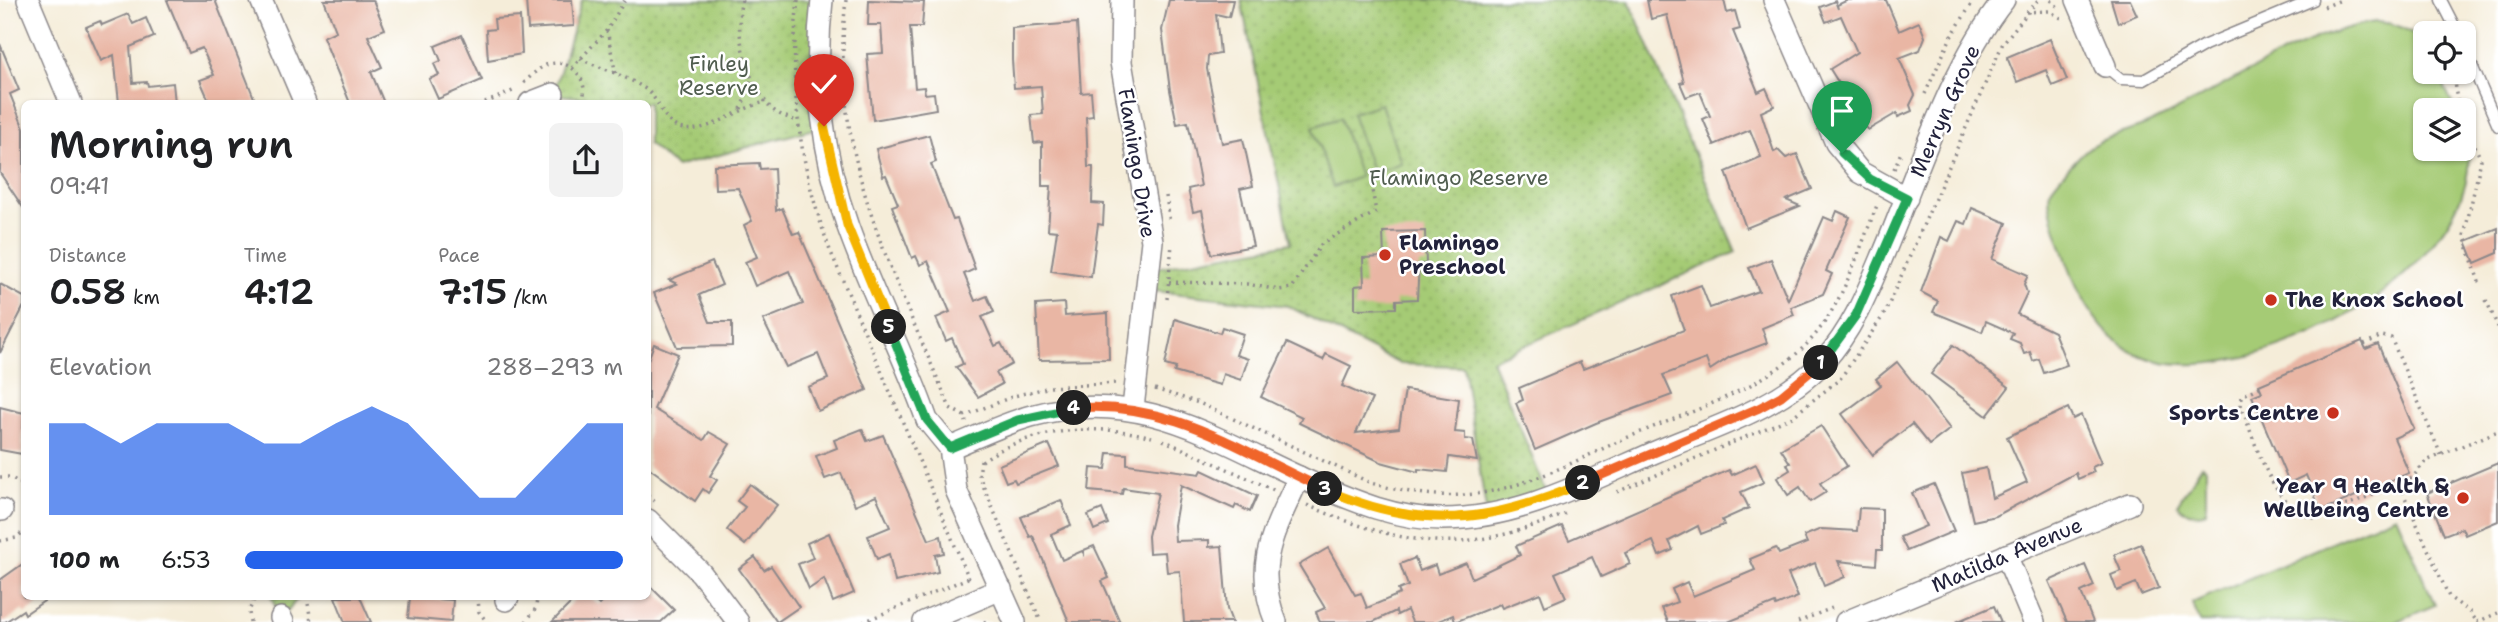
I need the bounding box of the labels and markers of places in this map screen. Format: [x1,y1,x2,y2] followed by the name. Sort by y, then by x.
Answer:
[794,54,854,126] pin
[1812,81,1872,153] pin
[1399,229,1506,281] place label: Flamingo Preschool
[1377,247,1393,263] marker: Flamingo Preschool
[2285,286,2464,314] place label: The Knox School
[2263,292,2279,308] marker: The Knox School
[872,310,906,344] pin: 5
[1804,346,1839,380] pin: 1
[1056,390,1092,426] pin: 4
[2169,399,2319,427] place label: Sports Centre
[2325,405,2341,421] marker: Sports Centre
[1566,466,1600,500] pin: 2
[1308,472,1342,506] pin: 3
[2263,472,2449,524] place label: Year 9 Health & Wellbeing Centre
[2455,490,2471,506] marker: Year 9 Health & Wellbeing Centre

